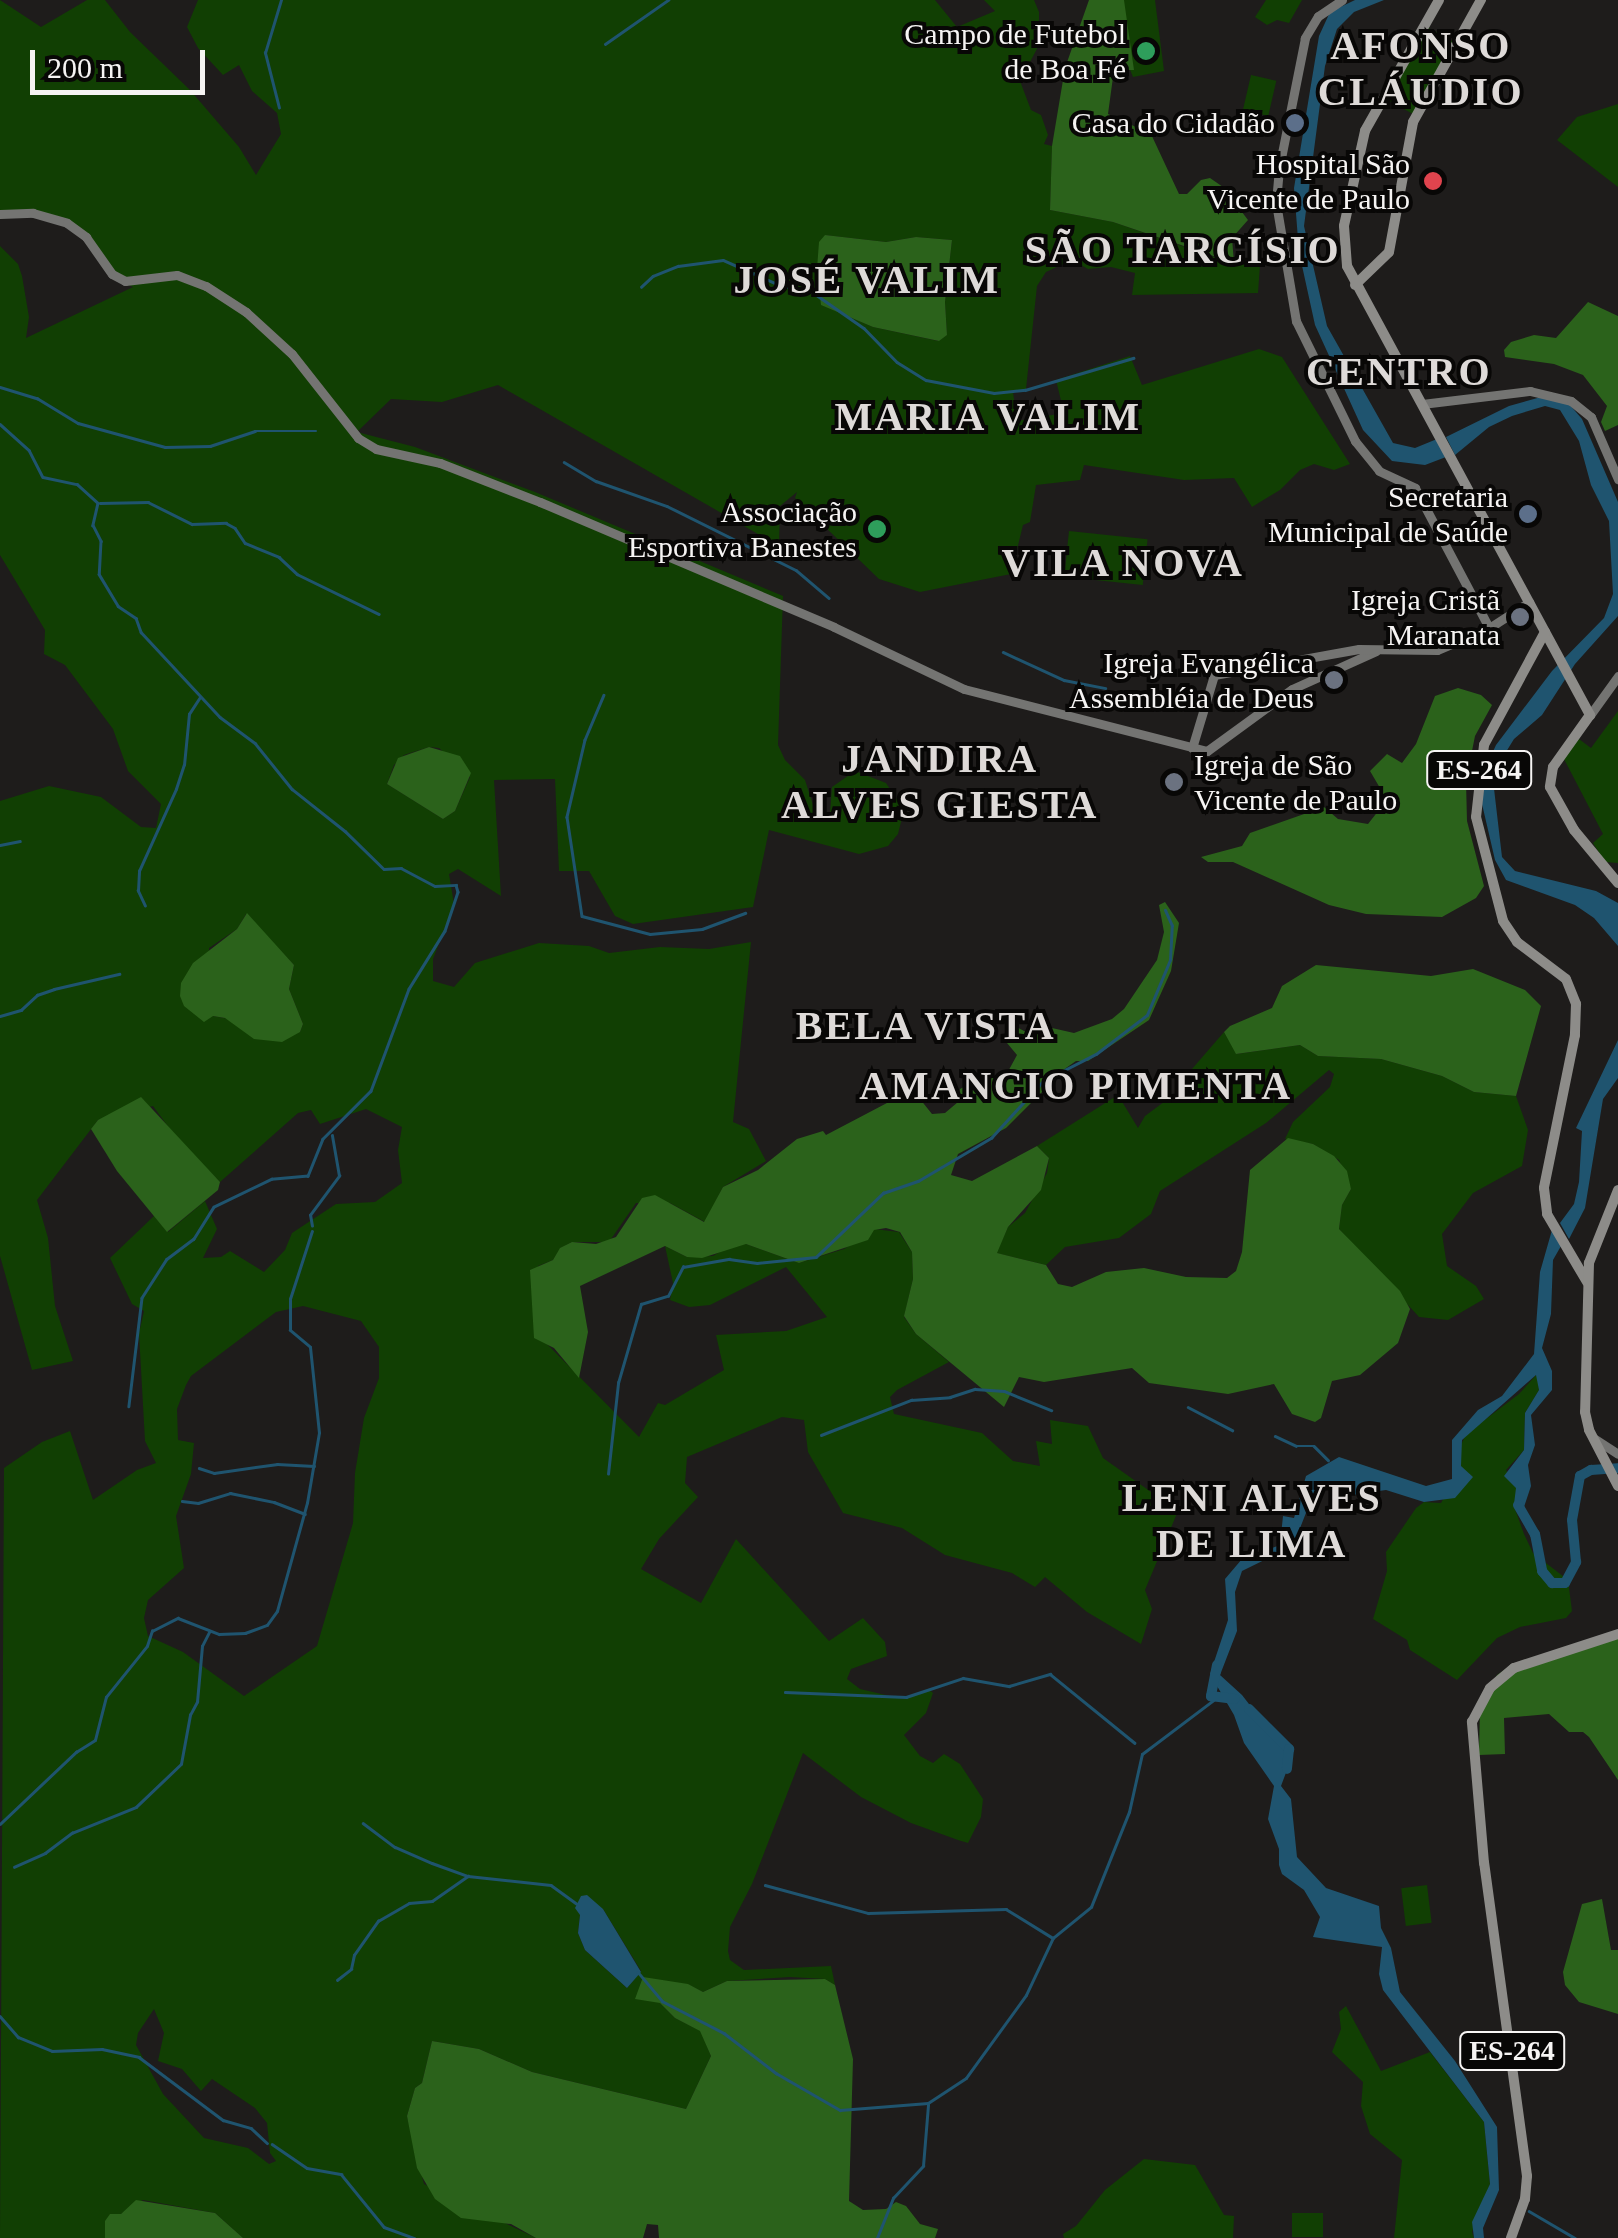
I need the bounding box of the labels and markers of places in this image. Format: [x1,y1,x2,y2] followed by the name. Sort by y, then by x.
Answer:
[904,16,1126,86] place label: Campo de Futebol de Boa Fé
[1135,40,1157,62] marker: Campo de Futebol de Boa Fé
[1072,105,1275,141] place label: Casa do Cidadão
[1284,112,1306,134] marker: Casa do Cidadão
[1207,146,1410,216] place label: Hospital São Vicente de Paulo
[1420,168,1446,194] marker: Hospital São Vicente de Paulo
[1268,479,1508,550] place label: Secretaria Municipal de Saúde
[628,494,857,564] place label: Associação Esportiva Banestes
[1517,503,1539,525] marker: Secretaria Municipal de Saúde
[866,518,888,540] marker: Associação Esportiva Banestes
[1351,582,1500,652] place label: Igreja Cristã Maranata
[1509,606,1531,628] marker: Igreja Cristã Maranata
[1069,645,1314,716] place label: Igreja Evangélica Assembléia de Deus
[1323,669,1345,691] marker: Igreja Evangélica Assembléia de Deus
[1194,747,1397,818] place label: Igreja de São Vicente de Paulo
[1163,771,1185,793] marker: Igreja de São Vicente de Paulo

